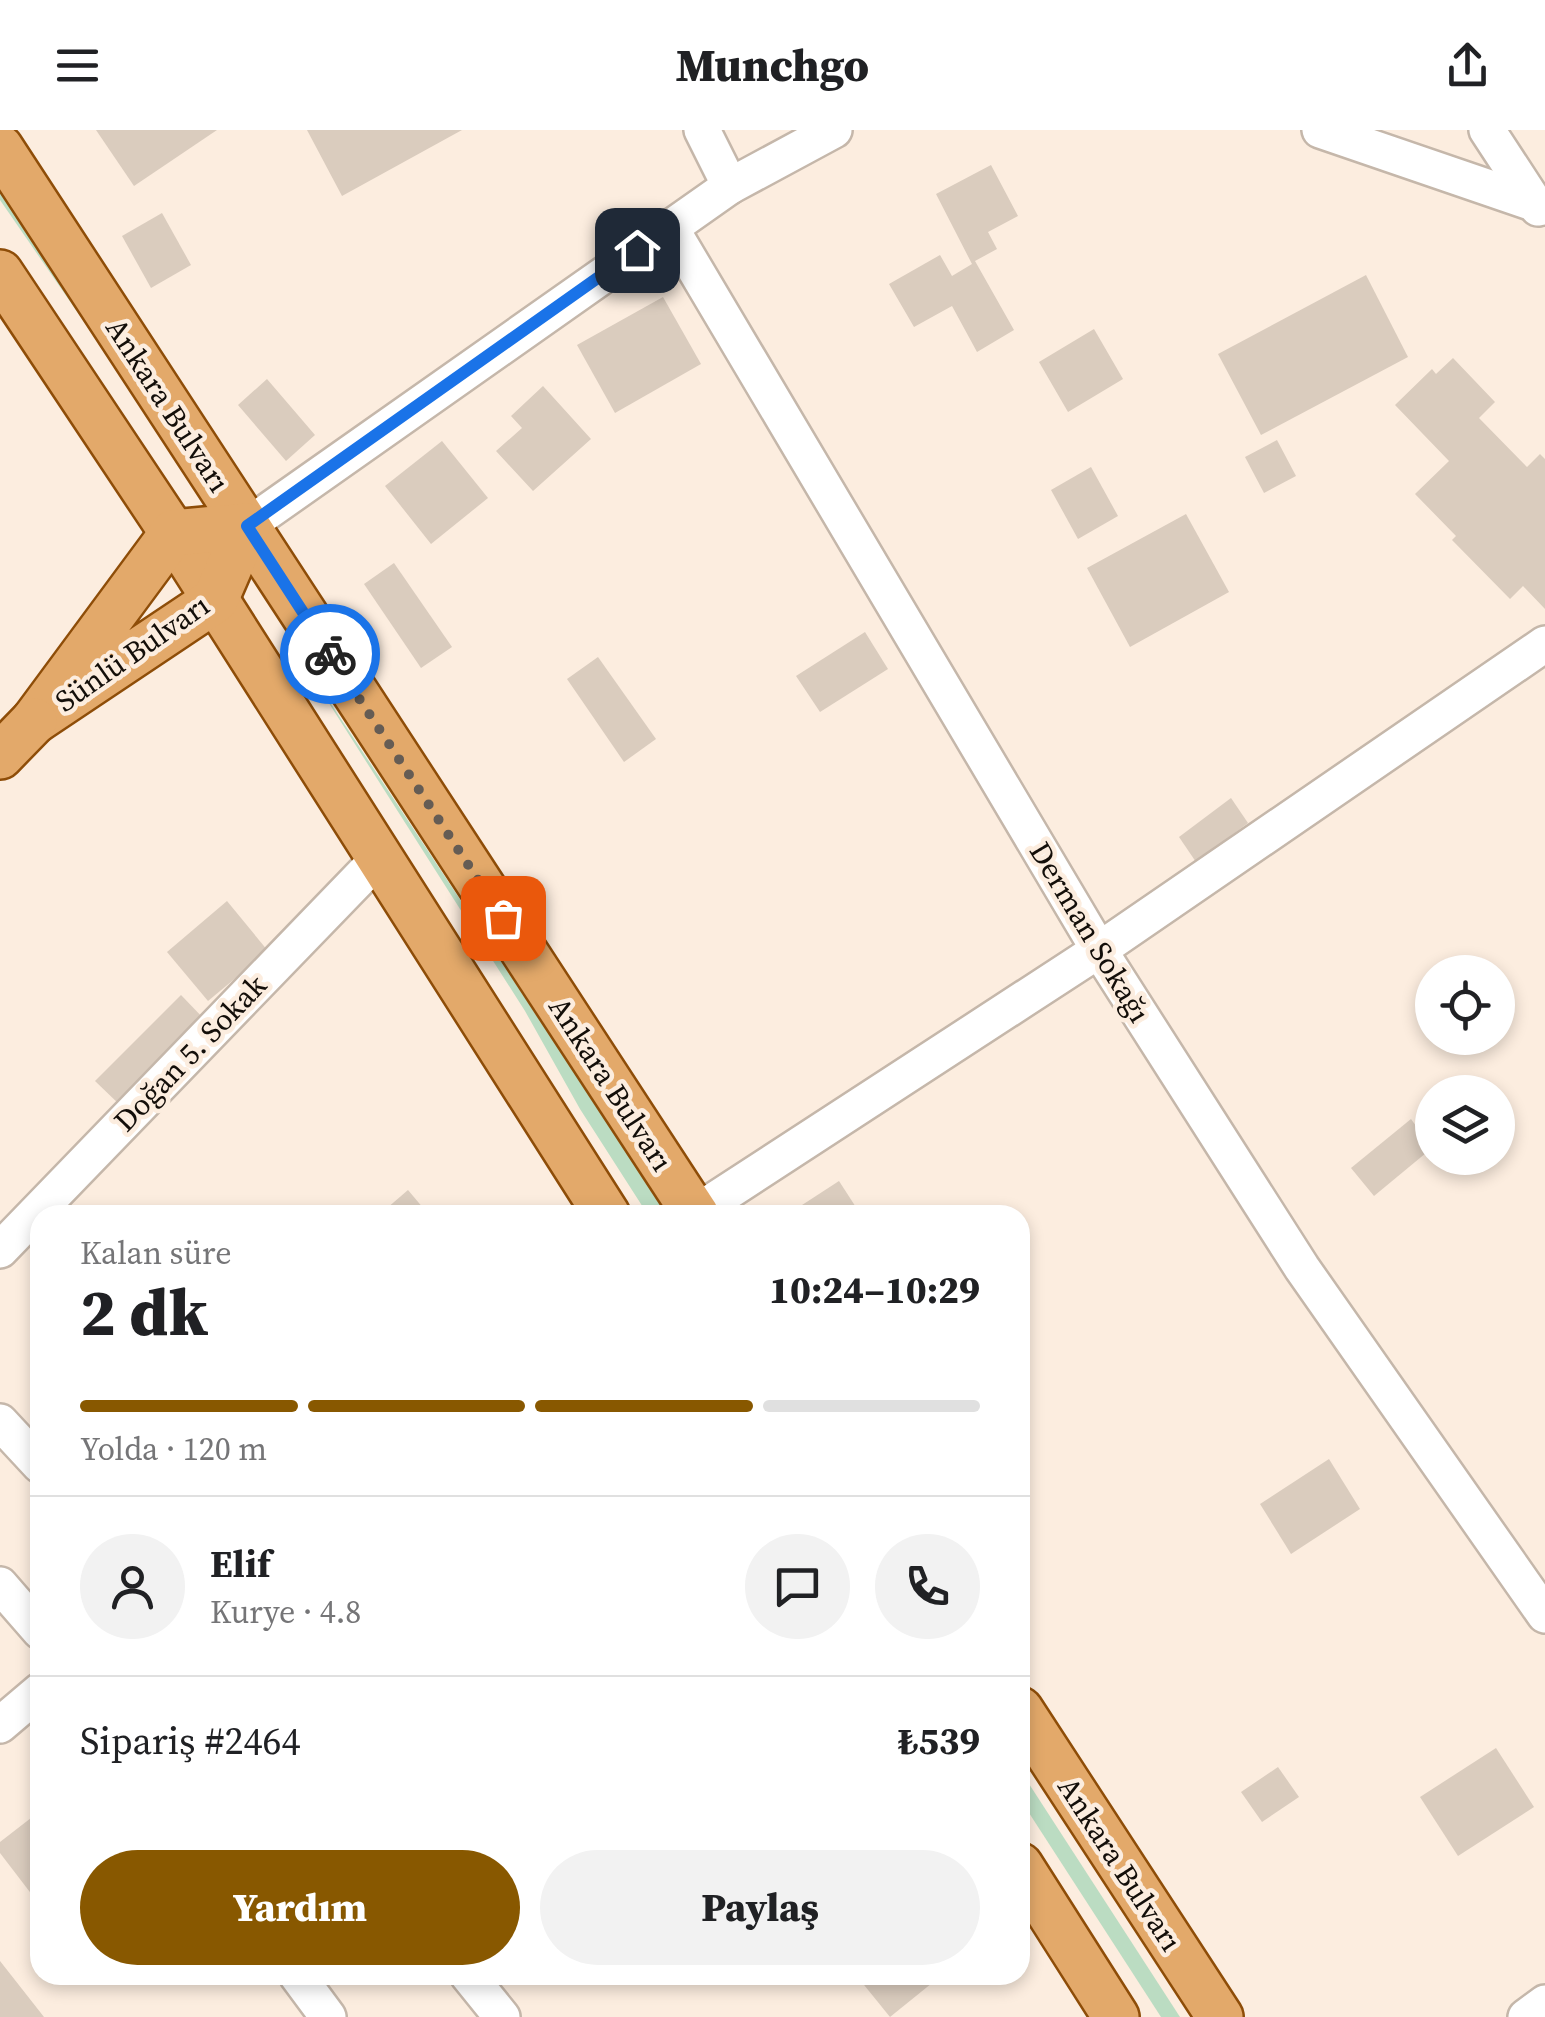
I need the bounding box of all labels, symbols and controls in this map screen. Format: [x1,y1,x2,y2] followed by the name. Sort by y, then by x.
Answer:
[676,34,869,96] text: Munchgo
[50,38,105,93] icon: menu
[1440,38,1495,93] icon: share
[595,208,680,293] pin
[610,223,665,278] icon: home
[96,310,240,500] street label: Ankara Bulvarı
[47,585,217,721] street label: Sünlü Bulvarı
[280,604,380,704] courier
[303,627,358,682] icon: bike
[1020,834,1160,1030] street label: Derman Sokağı
[461,876,546,961] pin
[476,891,531,946] icon: bag
[1415,955,1515,1175] map controls
[1415,955,1515,1055] button: locate
[105,965,276,1140] street label: Doğan 5. Sokak
[539,989,683,1179] street label: Ankara Bulvarı
[1415,1075,1515,1175] button: layers
[80,1231,232,1275] text: Kalan süre
[769,1264,980,1316] text: 10:24–10:29
[80,1268,208,1357] text: 2 dk
[80,1427,267,1471] text: Yolda · 120 m
[80,1534,185,1639] button: person
[745,1534,850,1639] button: chat
[875,1534,980,1639] button: phone
[210,1538,271,1590] text: Elif
[210,1590,361,1634] text: Kurye · 4.8
[80,1715,300,1767] text: Sipariş #2464
[898,1715,980,1767] text: ₺539
[1048,1769,1192,1959] street label: Ankara Bulvarı
[80,1850,520,1965] button: Yardım
[540,1850,980,1965] button: Paylaş

